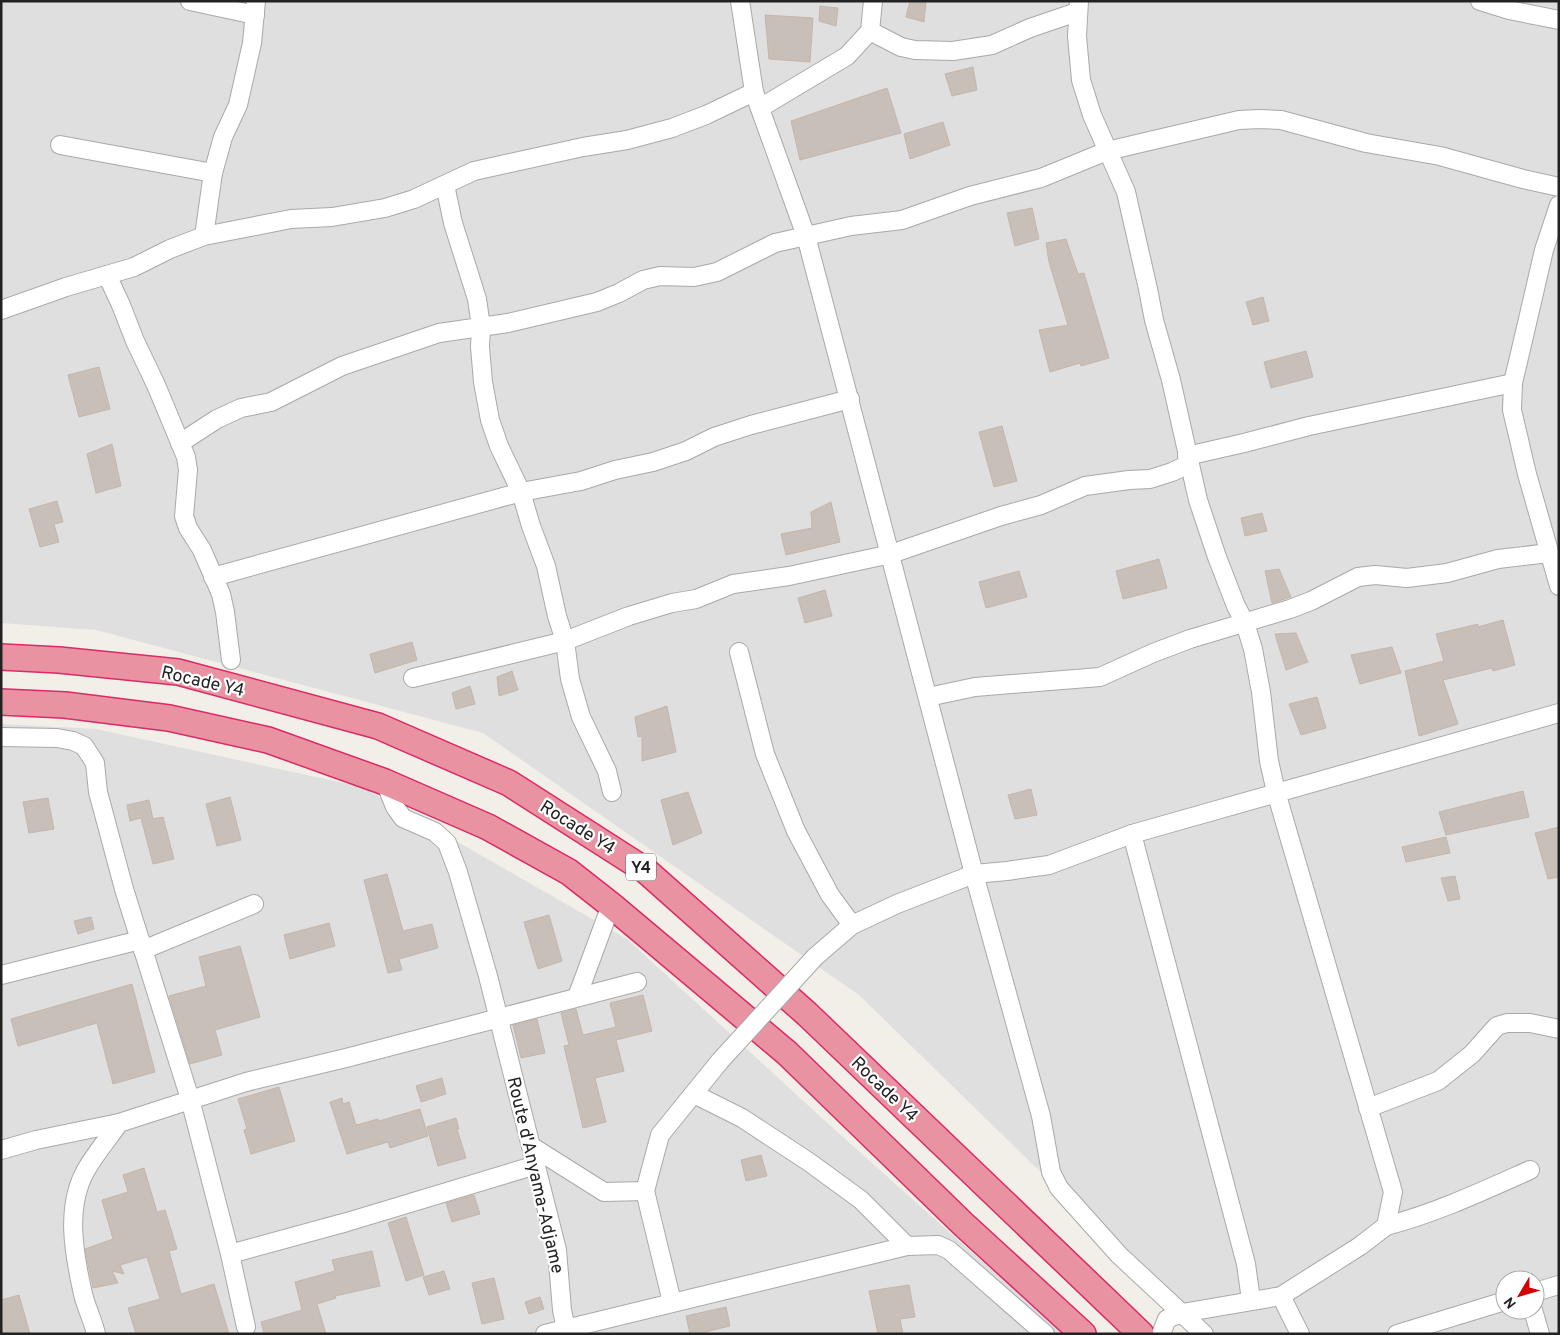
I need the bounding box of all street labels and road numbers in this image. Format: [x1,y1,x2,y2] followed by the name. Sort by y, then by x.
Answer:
[159,662,247,703] street label: Rocade Y4
[535,796,619,861] street label: Rocade Y4
[626,854,656,880] road number: Y4
[845,1052,922,1128] street label: Rocade Y4
[501,1075,568,1276] street label: Route d'Anyama-Adjame

